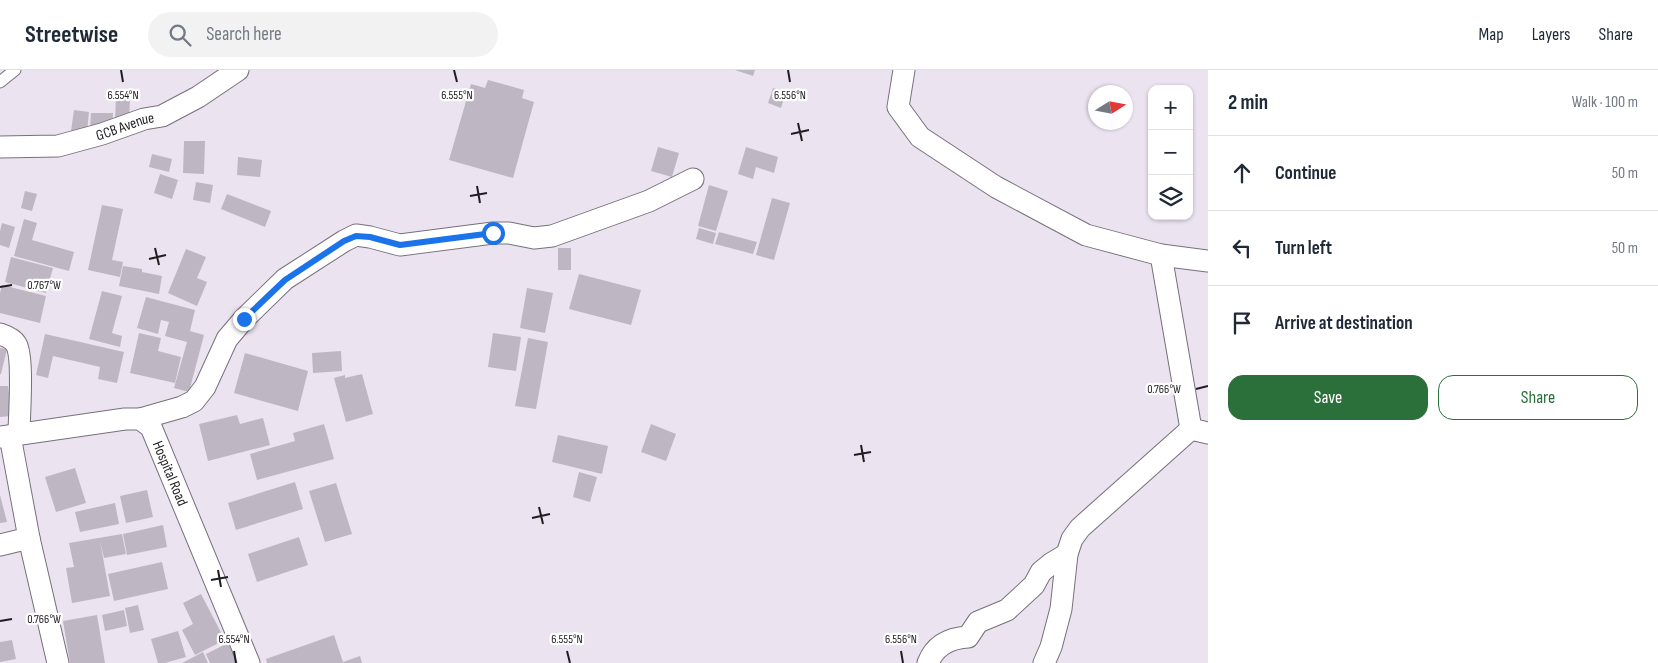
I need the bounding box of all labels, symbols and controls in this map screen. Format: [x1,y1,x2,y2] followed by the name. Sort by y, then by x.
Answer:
[148,12,498,57] search box
[25,20,118,49] text: Streetwise
[166,21,194,49] icon: search
[206,23,282,46] text: Search here
[1479,24,1504,45] text: Map
[1532,24,1571,45] text: Layers
[1599,24,1633,45] text: Share
[1088,85,1133,130] north arrow
[1148,85,1193,220] map controls
[1148,85,1193,130] button: +
[107,88,139,103] text: 6.554°N
[441,88,473,103] text: 6.555°N
[774,88,806,103] text: 6.556°N
[1228,90,1268,115] text: 2 min
[1572,93,1638,112] text: Walk · 100 m
[94,108,156,145] street label: GCB Avenue
[1148,130,1193,175] button: −
[1228,159,1256,187] icon: ahead
[1275,162,1336,185] text: Continue
[1612,164,1638,183] text: 50 m
[1148,175,1193,220] button: layers
[482,222,505,245] route start
[1228,234,1256,262] icon: left
[1275,237,1332,260] text: Turn left
[1612,239,1638,258] text: 50 m
[27,278,61,293] text: 0.767°W
[233,308,256,331] route end
[1228,309,1256,337] icon: arrive
[1275,312,1413,335] text: Arrive at destination
[1228,375,1428,420] button: Save
[1438,375,1638,420] button: Share
[1147,382,1181,397] text: 0.766°W
[148,438,192,509] street label: Hospital Road
[27,612,61,627] text: 0.766°W
[218,632,250,647] text: 6.554°N
[551,632,583,647] text: 6.555°N
[885,632,917,647] text: 6.556°N

